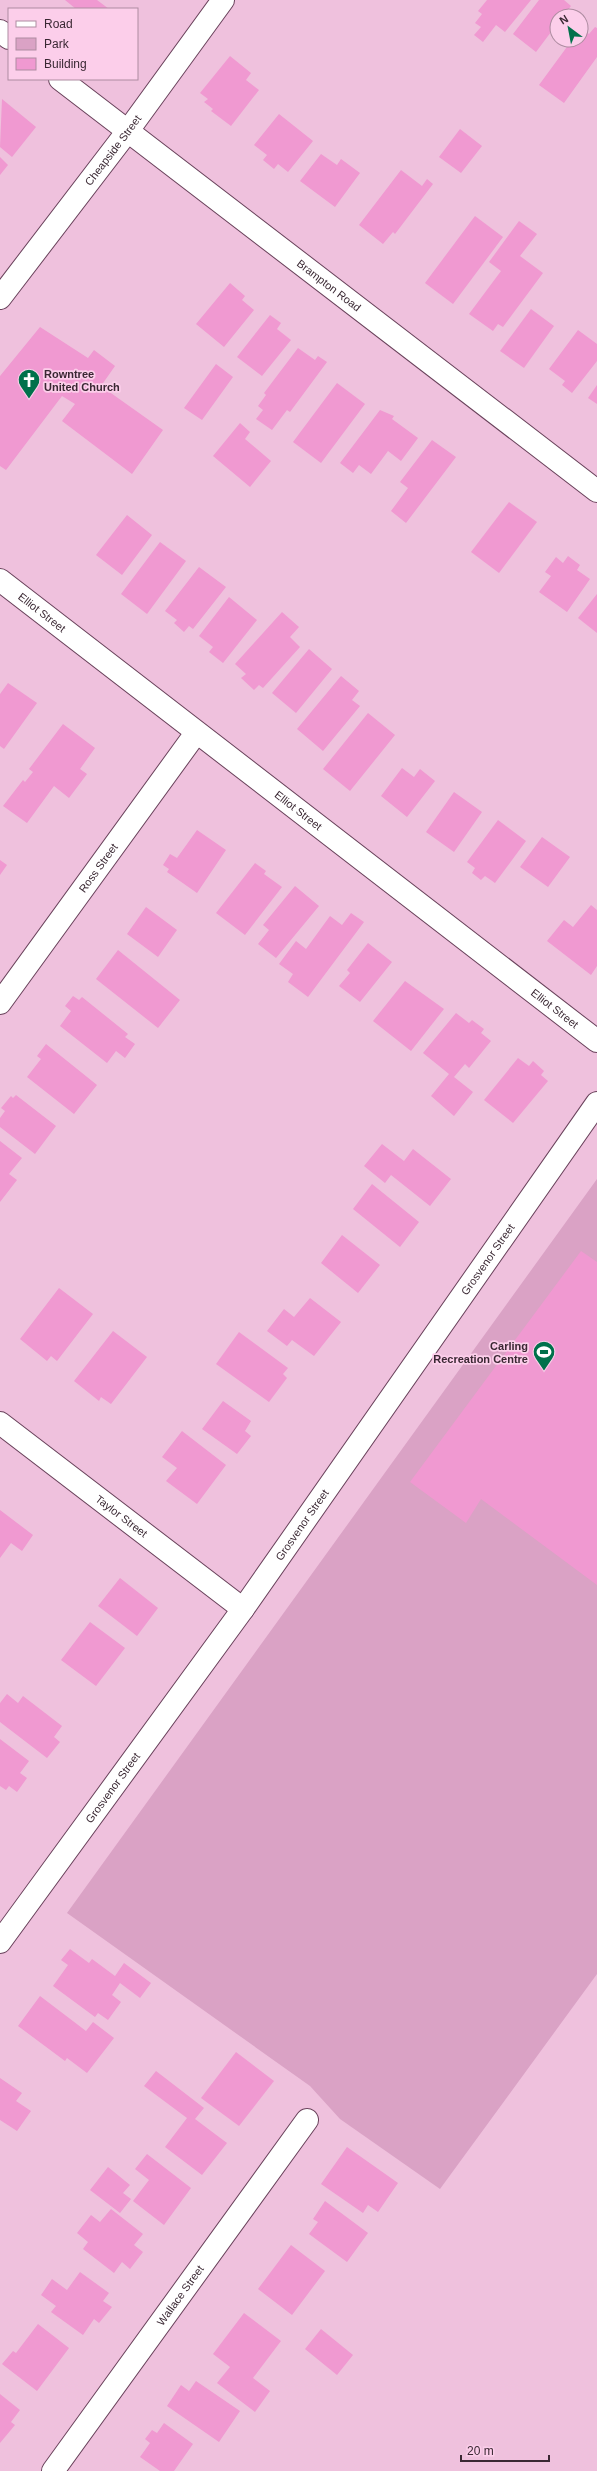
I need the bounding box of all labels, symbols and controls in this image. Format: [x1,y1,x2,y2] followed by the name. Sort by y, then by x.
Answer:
[8,8,138,80] legend
[549,8,589,48] north arrow
[557,12,570,27] text: N
[44,17,73,31] text: Road
[44,37,70,51] text: Park
[44,57,87,71] text: Building
[82,113,143,188] street label: Cheapside Street
[295,257,363,314] street label: Brampton Road
[16,367,42,400] church icon: Rowntree United Church
[44,368,120,393] place label: Rowntree United Church
[16,590,68,634] street label: Elliot Street
[272,788,324,832] street label: Elliot Street
[76,841,120,895] street label: Ross Street
[529,986,581,1030] street label: Elliot Street
[459,1222,517,1297] street label: Grosvenor Street
[531,1339,557,1372] sports icon: Carling Recreation Centre
[433,1340,528,1365] place label: Carling Recreation Centre
[273,1487,331,1563] street label: Grosvenor Street
[93,1492,150,1540] street label: Taylor Street
[83,1750,142,1825] street label: Grosvenor Street
[154,2263,206,2328] street label: Wallace Street
[461,2437,549,2463] scale bar
[467,2444,494,2458] text: 20 m

